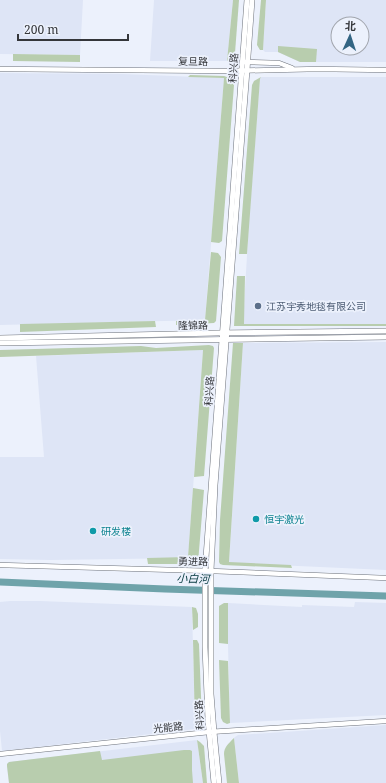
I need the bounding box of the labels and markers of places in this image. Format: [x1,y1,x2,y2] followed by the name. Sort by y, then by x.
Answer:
[266,299,366,313] place label: 江苏宇秀地毯有限公司
[253,301,263,311] marker: 江苏宇秀地毯有限公司
[264,512,304,526] place label: 恒宇激光
[251,514,261,524] marker: 恒宇激光
[101,524,131,538] place label: 研发楼
[88,526,98,536] marker: 研发楼

